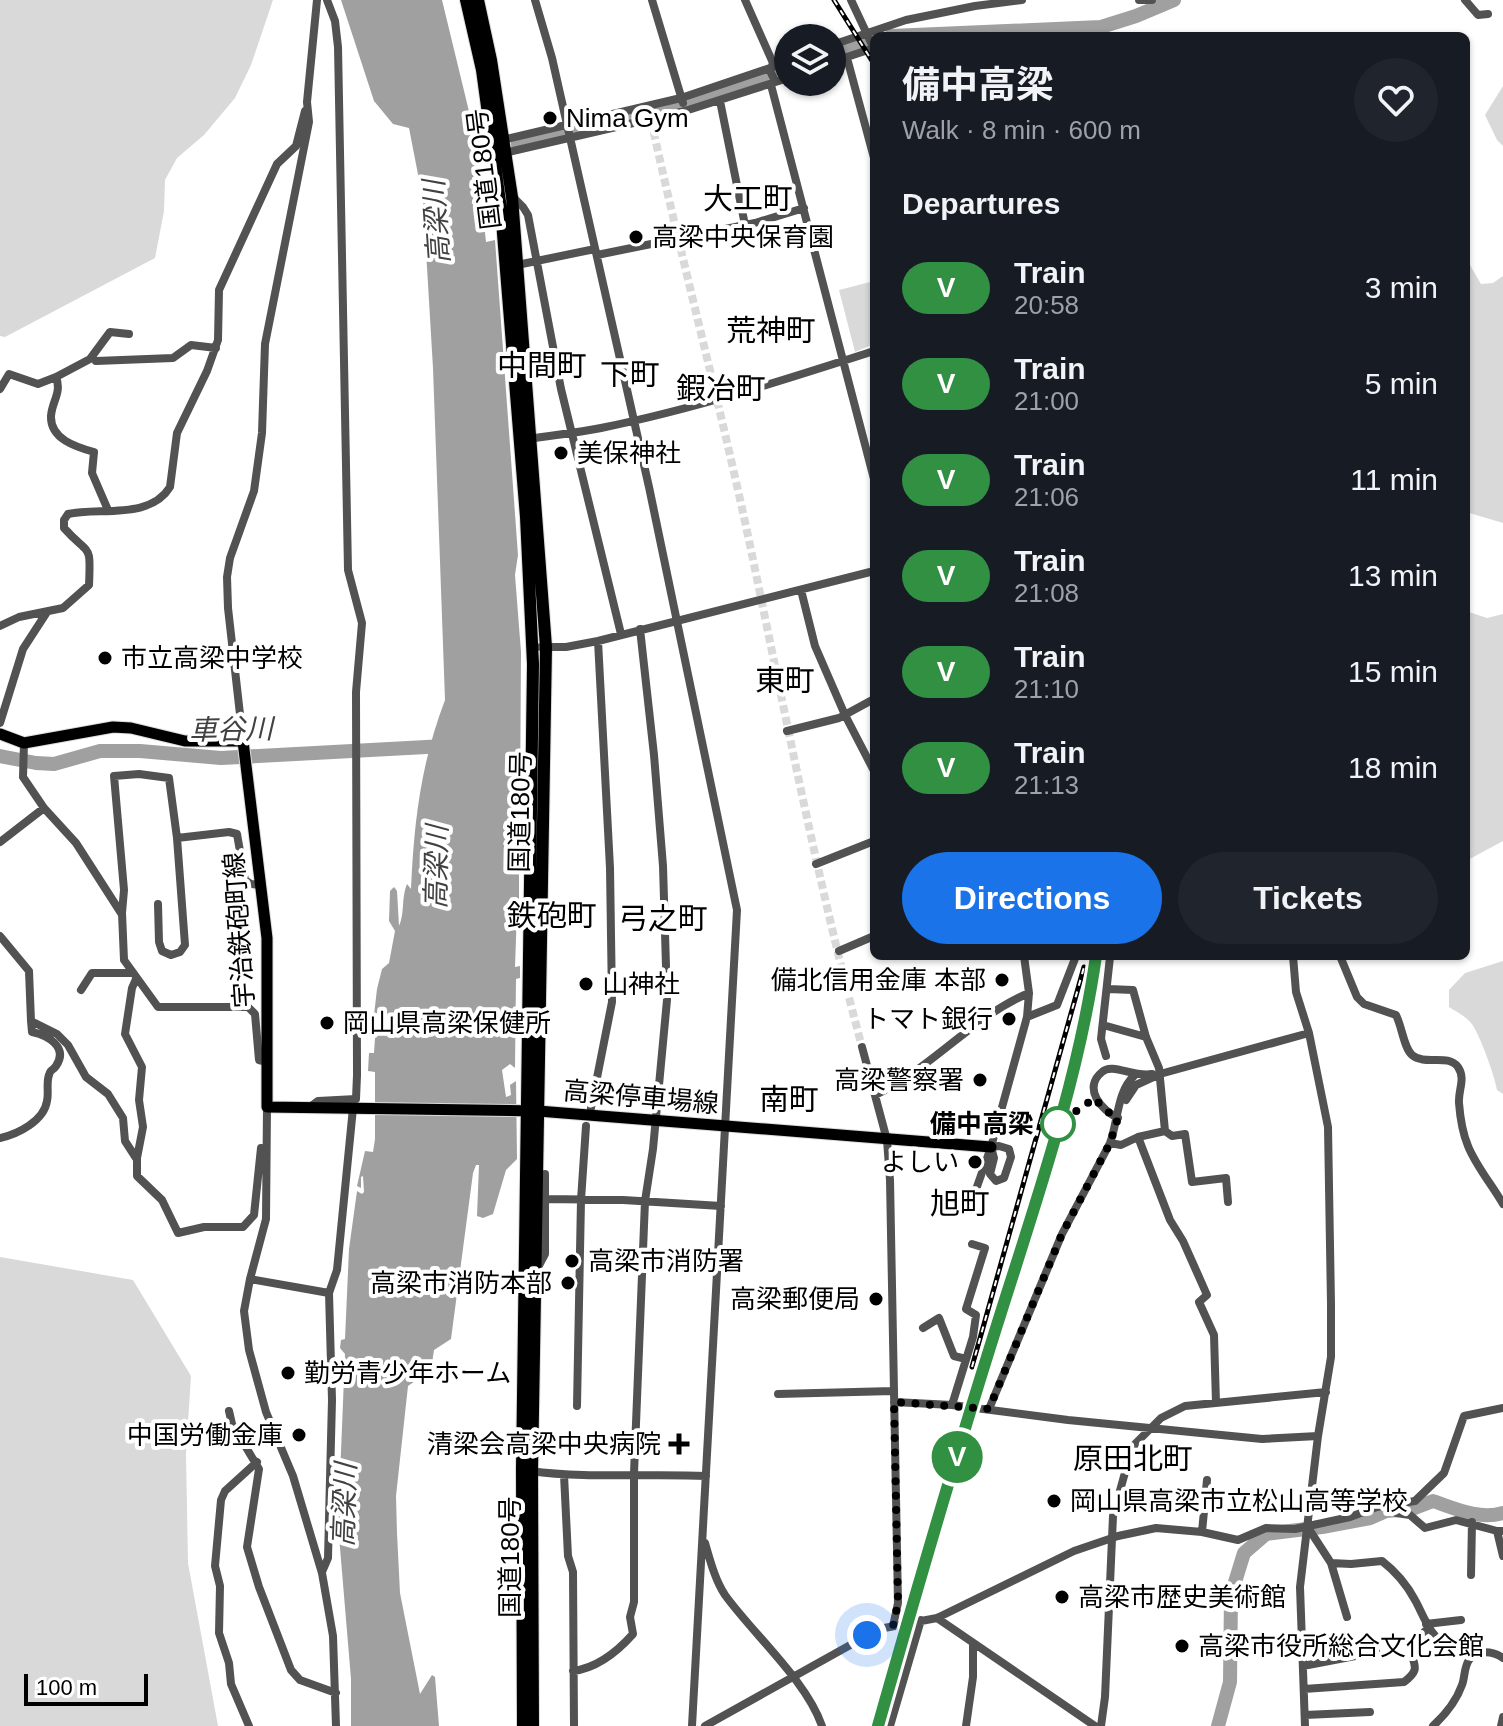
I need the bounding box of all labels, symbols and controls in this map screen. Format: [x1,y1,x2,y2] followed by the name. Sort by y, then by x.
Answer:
[774,24,846,96] map controls
[774,24,846,96] button: layers
[1354,58,1438,142] button: heart
[902,64,1054,106] text: 備中高梁
[566,103,689,133] place label: Nima Gym
[462,107,506,231] street label: 国道180号
[541,109,559,127] marker: Nima Gym
[902,115,1141,145] text: Walk · 8 min · 600 m
[418,176,455,265] water label: 高梁川
[703,182,793,215] district label: 大工町
[902,187,1060,220] text: Departures
[652,222,834,252] place label: 高梁中央保育園
[627,228,645,246] marker: 高梁中央保育園
[1014,256,1086,289] text: Train
[1365,271,1438,304] text: 3 min
[937,272,955,303] text: V
[1014,290,1079,320] text: 20:58
[726,314,816,347] district label: 荒神町
[497,349,587,382] district label: 中間町
[1014,352,1086,385] text: Train
[600,358,660,391] district label: 下町
[1365,367,1438,400] text: 5 min
[937,368,955,399] text: V
[676,372,766,405] district label: 鍜冶町
[1014,386,1079,416] text: 21:00
[577,438,681,468] place label: 美保神社
[552,444,570,462] marker: 美保神社
[1014,448,1086,481] text: Train
[1350,463,1438,496] text: 11 min
[937,464,955,495] text: V
[1014,482,1079,512] text: 21:06
[1014,544,1086,577] text: Train
[1348,559,1438,592] text: 13 min
[937,560,955,591] text: V
[1014,578,1079,608] text: 21:08
[1014,640,1086,673] text: Train
[121,643,303,673] place label: 市立高梁中学校
[96,649,114,667] marker: 市立高梁中学校
[1348,655,1438,688] text: 15 min
[937,656,955,687] text: V
[755,664,815,697] district label: 東町
[1014,674,1079,704] text: 21:10
[189,713,276,746] water label: 車谷川
[1014,736,1086,769] text: Train
[504,751,536,873] street label: 国道180号
[1348,751,1438,784] text: 18 min
[937,752,955,783] text: V
[1014,770,1079,800] text: 21:13
[420,822,453,909] water label: 高梁川
[219,851,259,1009] street label: 宇治鉄砲町線
[902,852,1162,944] button: Directions
[1178,852,1438,944] button: Tickets
[507,899,597,932] district label: 鉄砲町
[618,902,708,935] district label: 弓之町
[771,965,986,995] place label: 備北信用金庫 本部
[602,969,680,999] place label: 山神社
[993,971,1011,989] marker: 備北信用金庫 本部
[577,975,595,993] marker: 山神社
[863,1004,993,1034] place label: トマト銀行
[343,1008,551,1038] place label: 岡山県高梁保健所
[1000,1010,1018,1028] marker: トマト銀行
[318,1014,336,1032] marker: 岡山県高梁保健所
[834,1065,964,1095] place label: 高梁警察署
[971,1071,989,1089] marker: 高梁警察署
[562,1075,720,1119] street label: 高梁停車場線
[759,1083,819,1116] district label: 南町
[1041,1107,1075,1141] marker: 備中高梁
[930,1109,1034,1139] place label: 備中高梁
[881,1147,959,1177] place label: よしい
[966,1153,984,1171] marker: よしい
[930,1187,990,1220] district label: 旭町
[588,1246,744,1276] place label: 高梁市消防署
[563,1252,581,1270] marker: 高梁市消防署
[370,1268,552,1298] place label: 高梁市消防本部
[559,1274,577,1292] marker: 高梁市消防本部
[730,1284,860,1314] place label: 高梁郵便局
[867,1290,885,1308] marker: 高梁郵便局
[304,1358,511,1388] place label: 勤労青少年ホーム
[279,1364,297,1382] marker: 勤労青少年ホーム
[127,1420,283,1450] place label: 中国労働金庫
[290,1426,308,1444] marker: 中国労働金庫
[427,1429,661,1459] place label: 清梁会高梁中央病院
[931,1431,983,1483] line badge: V
[668,1433,690,1455] marker: 清梁会高梁中央病院
[948,1441,966,1472] text: V
[1073,1442,1193,1475] district label: 原田北町
[328,1460,362,1548] water label: 高梁川
[1070,1486,1408,1516] place label: 岡山県高梁市立松山高等学校
[1045,1492,1063,1510] marker: 岡山県高梁市立松山高等学校
[495,1496,525,1618] street label: 国道180号
[1078,1582,1286,1612] place label: 高梁市歴史美術館
[1053,1588,1071,1606] marker: 高梁市歴史美術館
[847,1615,887,1655] your location
[1198,1631,1484,1661] place label: 高梁市役所総合文化会館
[1173,1637,1191,1655] marker: 高梁市役所総合文化会館
[24,1670,148,1706] scale bar
[36,1675,97,1700] text: 100 m

